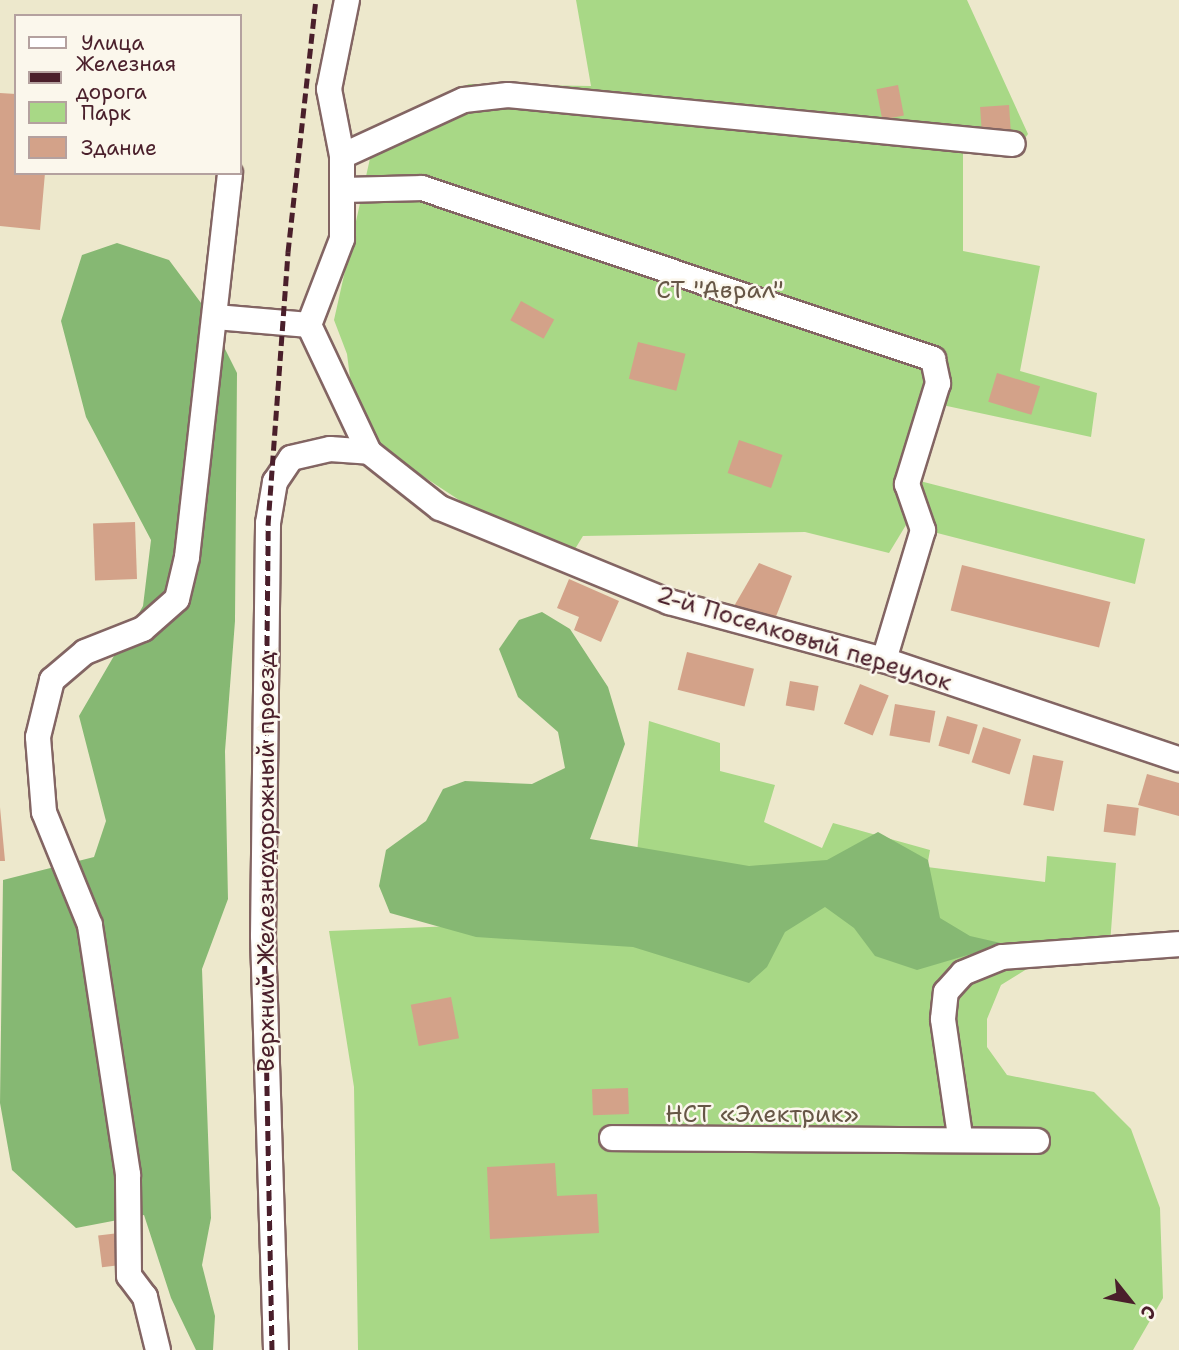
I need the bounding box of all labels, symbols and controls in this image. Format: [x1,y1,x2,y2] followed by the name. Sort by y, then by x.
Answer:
[14,14,242,175] legend
[81,29,144,57] text: Улица
[76,50,176,106] text: Железная дорога
[81,99,131,127] text: Парк
[81,134,157,162] text: Здание
[656,277,784,305] park label: СТ "Аврал"
[653,580,955,698] street label: 2-й Поселковый переулок
[253,652,281,1072] street label: Верхний Железнодорожный проезд
[665,1101,859,1129] park label: НСТ «Электрик»
[1095,1266,1165,1336] north arrow
[1135,1301,1162,1324] text: С

